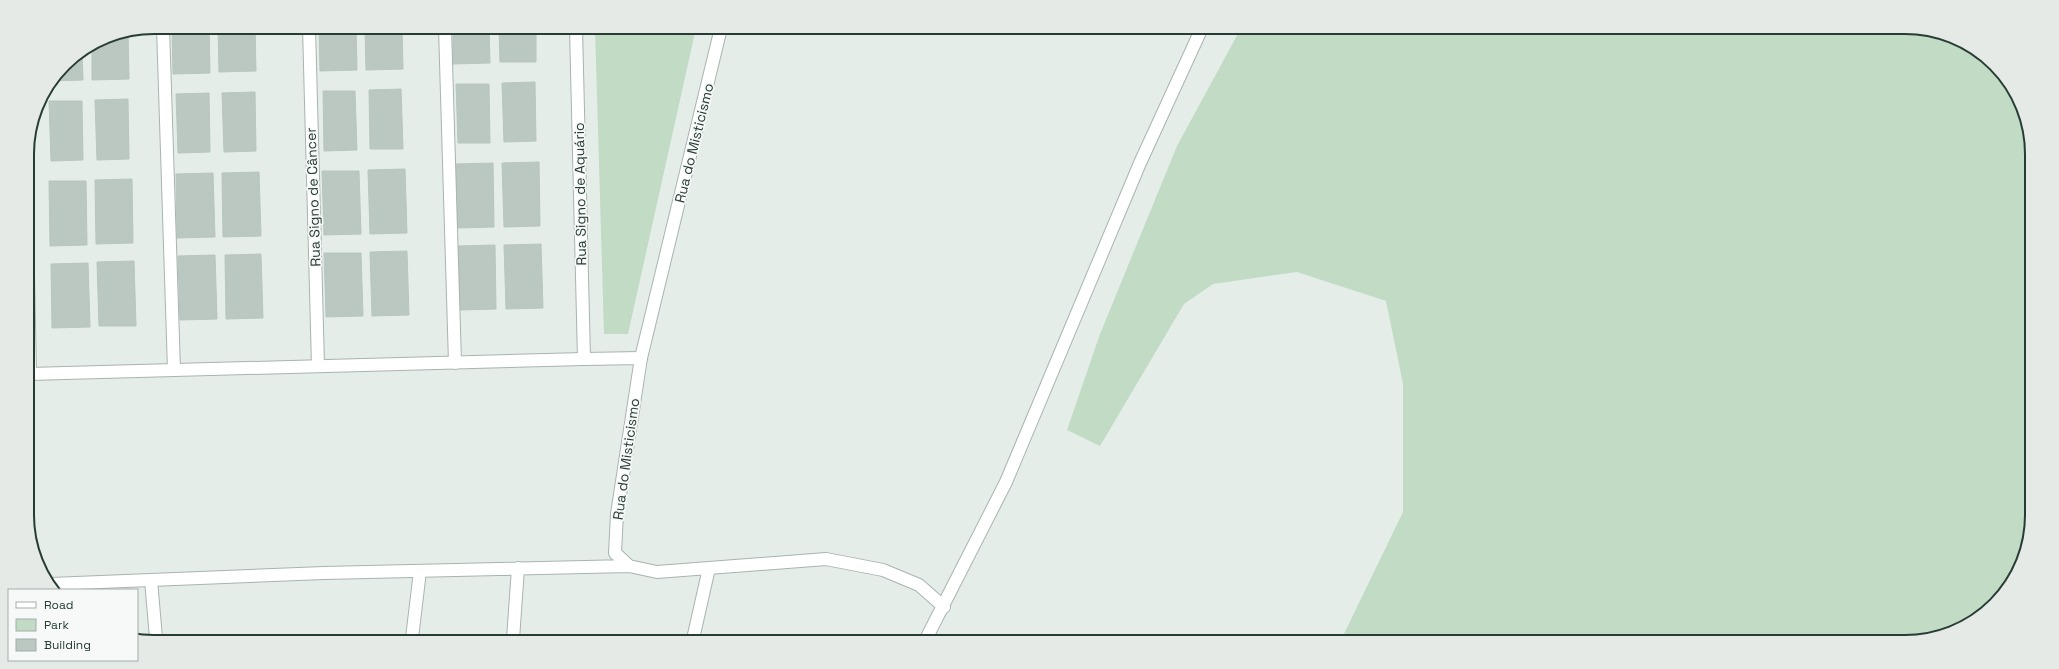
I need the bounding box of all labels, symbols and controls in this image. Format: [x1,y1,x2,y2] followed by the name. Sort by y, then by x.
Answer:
[670,81,718,205] street label: Rua do Misticismo
[570,122,590,266] street label: Rua Signo de Aquário
[302,127,324,267] street label: Rua Signo de Câncer
[609,397,643,521] street label: Rua do Misticismo
[8,589,138,661] legend
[44,597,73,613] text: Road
[44,617,69,633] text: Park
[44,637,91,653] text: Building

